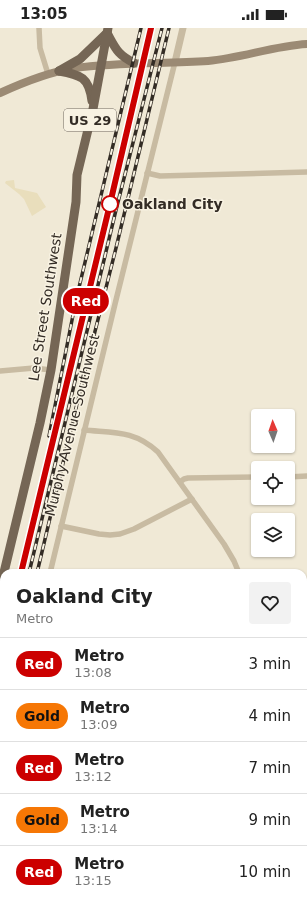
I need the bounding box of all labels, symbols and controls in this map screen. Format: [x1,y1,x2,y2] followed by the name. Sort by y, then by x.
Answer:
[20,5,68,23] text: 13:05
[64,109,116,131] road number: US 29
[101,195,119,213] marker: Oakland City
[122,196,223,212] place label: Oakland City
[25,231,65,382] street label: Lee Street Southwest
[63,288,109,314] line badge: Red
[71,293,101,309] text: Red
[42,332,103,518] street label: Murphy Avenue Southwest
[251,409,295,453] north arrow
[251,409,295,557] map controls
[251,461,295,505] button: locate
[251,513,295,557] button: layers
[249,582,291,624] button: heart
[16,585,153,607] text: Oakland City
[16,611,53,626] text: Metro
[74,647,124,665] text: Metro
[248,655,291,673] text: 3 min
[24,656,54,672] text: Red
[74,665,112,680] text: 13:08
[80,699,130,717] text: Metro
[248,707,291,725] text: 4 min
[24,708,60,724] text: Gold
[80,717,117,732] text: 13:09
[74,751,124,769] text: Metro
[248,759,291,777] text: 7 min
[24,760,54,776] text: Red
[74,769,112,784] text: 13:12
[80,803,130,821] text: Metro
[248,811,291,829] text: 9 min
[24,812,60,828] text: Gold
[80,821,117,836] text: 13:14
[74,855,124,873] text: Metro
[239,863,291,881] text: 10 min
[24,864,54,880] text: Red
[74,873,112,888] text: 13:15

